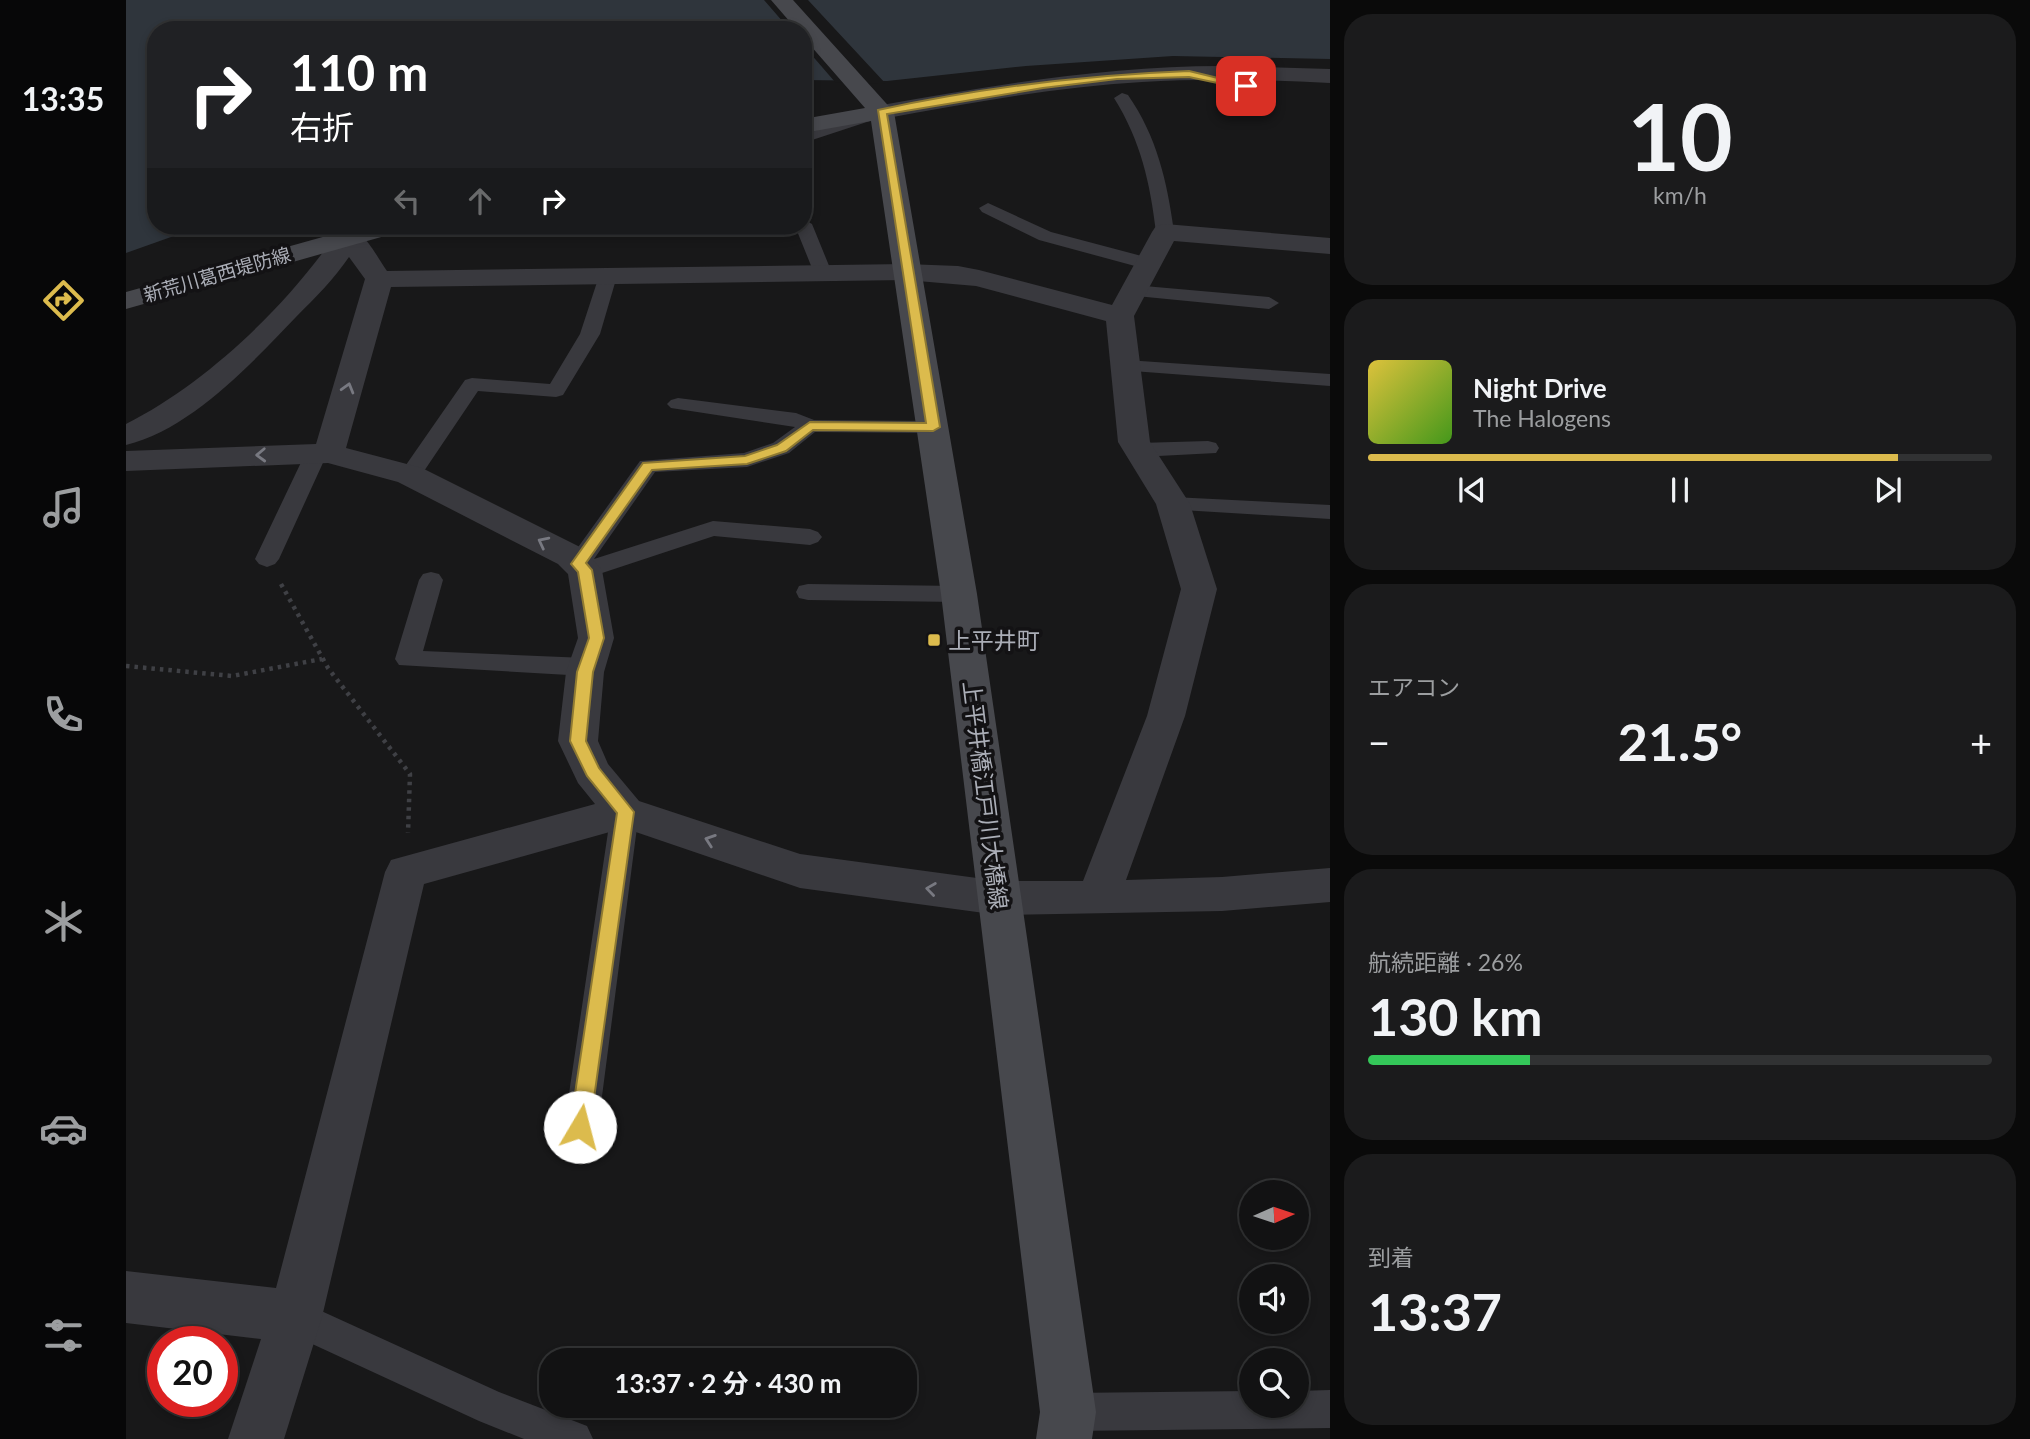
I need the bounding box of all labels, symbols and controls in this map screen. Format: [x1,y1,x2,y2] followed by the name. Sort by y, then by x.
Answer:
[290,43,428,101] text: 110 m
[175,49,266,140] icon: right
[1216,56,1276,116] pin
[1227,67,1265,105] icon: arrive
[22,79,104,118] text: 13:35
[1627,81,1733,190] text: 10
[290,107,354,146] text: 右折
[1653,181,1707,209] text: km/h
[388,182,426,220] icon: left
[461,182,499,220] icon: ahead
[534,182,572,220] icon: right
[141,242,293,306] street label: 新荒川葛西堤防線
[39,276,88,325] icon: directions
[1473,372,1607,404] text: Night Drive
[339,382,354,394] one-way arrow
[1473,404,1611,432] text: The Halogens
[256,448,267,463] one-way arrow
[1453,471,1491,509] icon: previous
[1661,471,1699,509] icon: pause
[1869,471,1907,509] icon: next
[39,483,88,532] icon: music
[538,537,551,551] one-way arrow
[948,626,1040,654] place label: 上平井町
[926,632,942,648] marker: 上平井町
[1368,673,1460,701] text: エアコン
[958,679,1014,911] street label: 上平井橋江戸川大橋線
[39,690,88,739] icon: phone
[1618,710,1742,772] text: 21.5°
[1368,719,1390,765] text: −
[1970,719,1992,765] text: +
[704,834,716,848] one-way arrow
[925,881,937,896] one-way arrow
[39,897,88,946] icon: climate
[1368,948,1523,976] text: 航続距離 · 26%
[1368,985,1542,1047] text: 130 km
[543,1090,617,1164] position arrow
[39,1104,88,1153] icon: car
[1239,1180,1309,1250] north arrow
[1239,1180,1309,1418] map controls
[1368,1243,1414,1271] text: 到着
[1239,1264,1309,1334] button: sound
[1368,1280,1502,1342] text: 13:37
[39,1311,88,1360] icon: filters
[147,1326,238,1417] speed limit sign: 20
[1239,1348,1309,1418] button: search
[614,1367,842,1399] text: 13:37 · 2 分 · 430 m

